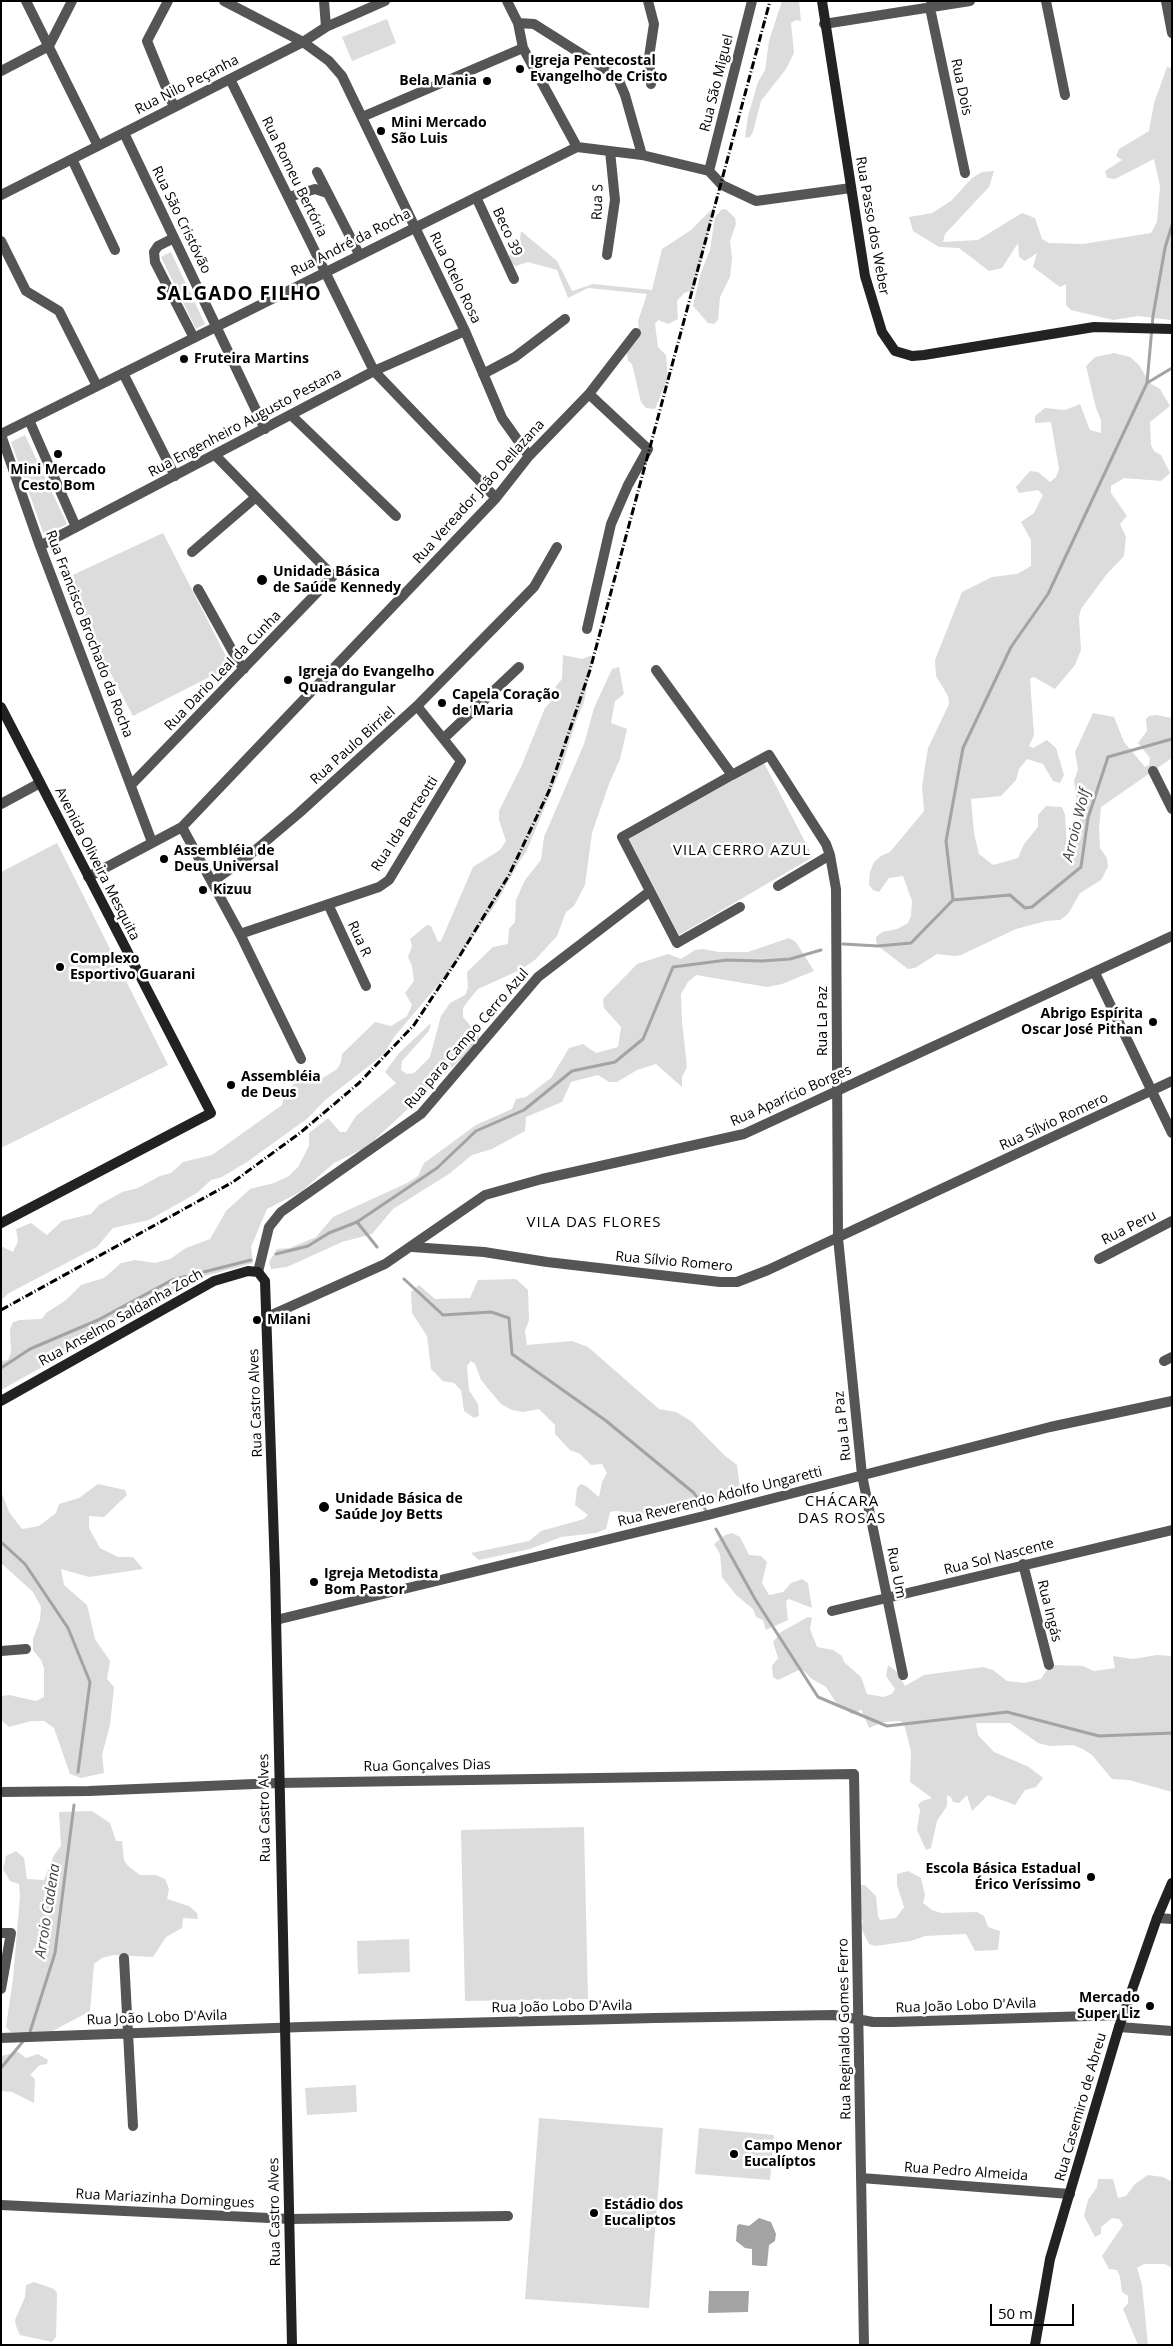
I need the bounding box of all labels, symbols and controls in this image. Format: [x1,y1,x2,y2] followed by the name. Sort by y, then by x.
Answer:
[697,33,737,133] street label: Rua São Miguel
[132,52,242,118] street label: Rua Nilo Peçanha
[530,53,667,85] place label: Igreja Pentecostal Evangelho de Cristo
[947,57,975,117] street label: Rua Dois
[514,63,526,75] marker: Igreja Pentecostal Evangelho de Cristo
[399,73,477,89] place label: Bela Mania
[481,75,493,87] marker: Bela Mania
[258,114,330,240] street label: Rua Romeu Bertória
[391,115,487,148] place label: Mini Mercado São Luis
[375,125,387,137] marker: Mini Mercado São Luis
[852,155,892,297] street label: Rua Passo dos Weber
[148,164,214,276] street label: Rua São Cristóvão
[589,184,607,220] street label: Rua S
[488,205,526,259] street label: Beco 39
[288,206,414,280] street label: Rua André da Rocha
[426,230,484,326] street label: Rua Otelo Rosa
[155,284,323,306] district label: SALGADO FILHO
[194,351,309,367] place label: Fruteira Martins
[178,353,190,365] marker: Fruteira Martins
[146,365,344,481] street label: Rua Engenheiro Augusto Pestana
[410,416,548,568] street label: Rua Vereador João Dellazana
[52,448,64,460] marker: Mini Mercado Cesto Bom
[10,462,106,494] place label: Mini Mercado Cesto Bom
[42,528,136,740] street label: Rua Francisco Brochado da Rocha
[273,564,401,596] place label: Unidade Básica de Saúde Kennedy
[255,573,269,587] marker: Unidade Básica de Saúde Kennedy
[161,607,285,735] street label: Rua Dario Leal da Cunha
[298,664,434,696] place label: Igreja do Evangelho Quadrangular
[282,674,294,686] marker: Igreja do Evangelho Quadrangular
[452,687,560,720] place label: Capela Coração de Maria
[436,697,448,709] marker: Capela Coração de Maria
[307,704,399,788] street label: Rua Paulo Birriel
[368,773,442,875] street label: Rua Ida Berteotti
[51,785,143,943] street label: Avenida Oliveira Mesquita
[1059,787,1095,863] water label: Arroio Wolf
[671,842,813,860] district label: VILA CERRO AZUL
[174,843,279,876] place label: Assembléia de Deus Universal
[158,853,170,865] marker: Assembléia de Deus Universal
[213,882,252,898] place label: Kizuu
[197,884,209,896] marker: Kizuu
[344,919,374,959] street label: Rua R
[70,951,195,984] place label: Complexo Esportivo Guarani
[54,961,66,973] marker: Complexo Esportivo Guarani
[402,966,532,1112] street label: Rua para Campo Cerro Azul
[815,986,831,1056] street label: Rua La Paz
[1021,1006,1143,1038] place label: Abrigo Espírita Oscar José Pithan
[1147,1016,1159,1028] marker: Abrigo Espírita Oscar José Pithan
[728,1062,854,1130] street label: Rua Aparício Borges
[241,1069,321,1102] place label: Assembléia de Deus
[225,1079,237,1091] marker: Assembléia de Deus
[997,1089,1111,1155] street label: Rua Sílvio Romero
[1099,1207,1159,1249] street label: Rua Peru
[525,1214,663,1232] district label: VILA DAS FLORES
[614,1248,734,1276] street label: Rua Sílvio Romero
[36,1266,206,1370] street label: Rua Anselmo Saldanha Zoch
[267,1312,311,1328] place label: Milani
[251,1314,263,1326] marker: Milani
[246,1348,266,1458] street label: Rua Castro Alves
[831,1390,855,1462] street label: Rua La Paz
[616,1463,824,1531] street label: Rua Reverendo Adolfo Ungaretti
[335,1491,463,1524] place label: Unidade Básica de Saúde Joy Betts
[797,1493,887,1528] district label: CHÁCARA DAS ROSAS
[317,1500,331,1514] marker: Unidade Básica de Saúde Joy Betts
[942,1535,1056,1579] street label: Rua Sol Nascente
[883,1546,909,1600] street label: Rua Um
[324,1566,438,1598] place label: Igreja Metodista Bom Pastor
[308,1576,320,1588] marker: Igreja Metodista Bom Pastor
[1033,1578,1065,1644] street label: Rua Ingás
[256,1754,274,1862] street label: Rua Castro Alves
[363,1756,491,1776] street label: Rua Gonçalves Dias
[925,1861,1081,1894] place label: Escola Básica Estadual Érico Veríssimo
[32,1862,64,1960] water label: Arroio Cadena
[1085,1871,1097,1883] marker: Escola Básica Estadual Érico Veríssimo
[835,1938,855,2120] street label: Rua Reginaldo Gomes Ferro
[1077,1990,1140,2022] place label: Mercado Super Liz
[895,1995,1037,2017] street label: Rua João Lobo D'Avila
[491,1997,633,2017] street label: Rua João Lobo D'Avila
[1144,2000,1156,2012] marker: Mercado Super Liz
[86,2007,228,2029] street label: Rua João Lobo D'Avila
[1052,2031,1110,2183] street label: Rua Casemiro de Abreu
[744,2138,842,2170] place label: Campo Menor Eucalíptos
[728,2148,740,2160] marker: Campo Menor Eucalíptos
[266,2158,284,2266] street label: Rua Castro Alves
[903,2159,1029,2185] street label: Rua Pedro Almeida
[75,2186,255,2212] street label: Rua Mariazinha Domingues
[604,2197,683,2230] place label: Estádio dos Eucaliptos
[588,2207,600,2219] marker: Estádio dos Eucaliptos
[993,2294,1077,2326] scale bar
[998,2303,1033,2323] text: 50 m

